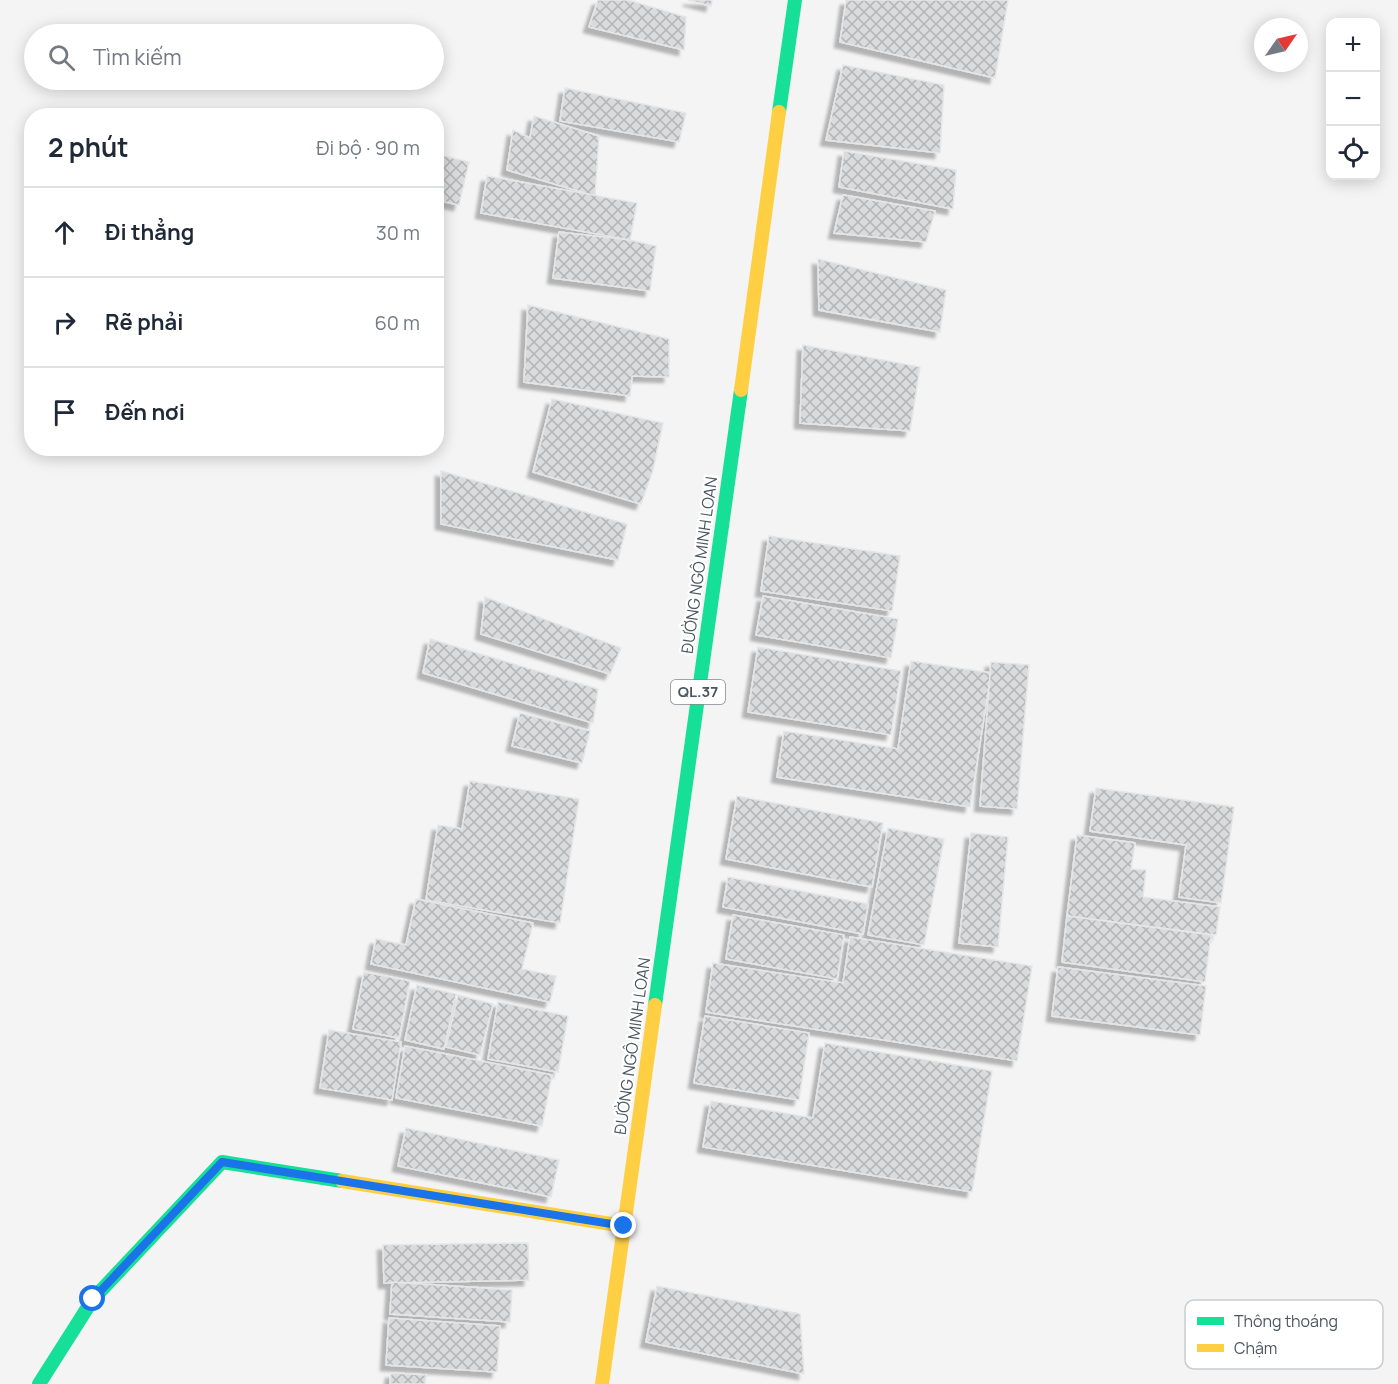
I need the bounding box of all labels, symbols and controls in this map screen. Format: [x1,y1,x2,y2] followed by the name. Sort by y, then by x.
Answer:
[1254,18,1308,72] north arrow
[1326,18,1380,180] map controls
[1326,18,1380,72] button: +
[24,24,444,90] search box
[45,41,78,74] icon: search
[93,42,182,72] text: Tìm kiếm
[1326,72,1380,126] button: −
[1326,126,1380,180] button: locate
[48,129,128,165] text: 2 phút
[316,134,420,161] text: Đi bộ · 90 m
[48,216,81,249] icon: ahead
[105,217,194,247] text: Đi thẳng
[376,219,420,246] text: 30 m
[48,306,81,339] icon: right
[105,307,183,337] text: Rẽ phải
[374,309,420,336] text: 60 m
[48,396,81,429] icon: arrive
[105,397,185,427] text: Đến nơi
[676,475,722,655] street label: ĐƯỜNG NGÔ MINH LOAN
[671,680,725,704] road number: QL.37
[609,956,655,1136] street label: ĐƯỜNG NGÔ MINH LOAN
[610,1212,636,1238] route end
[79,1285,105,1311] route start
[1185,1300,1383,1369] legend
[1234,1310,1338,1332] text: Thông thoáng
[1234,1337,1277,1359] text: Chậm

